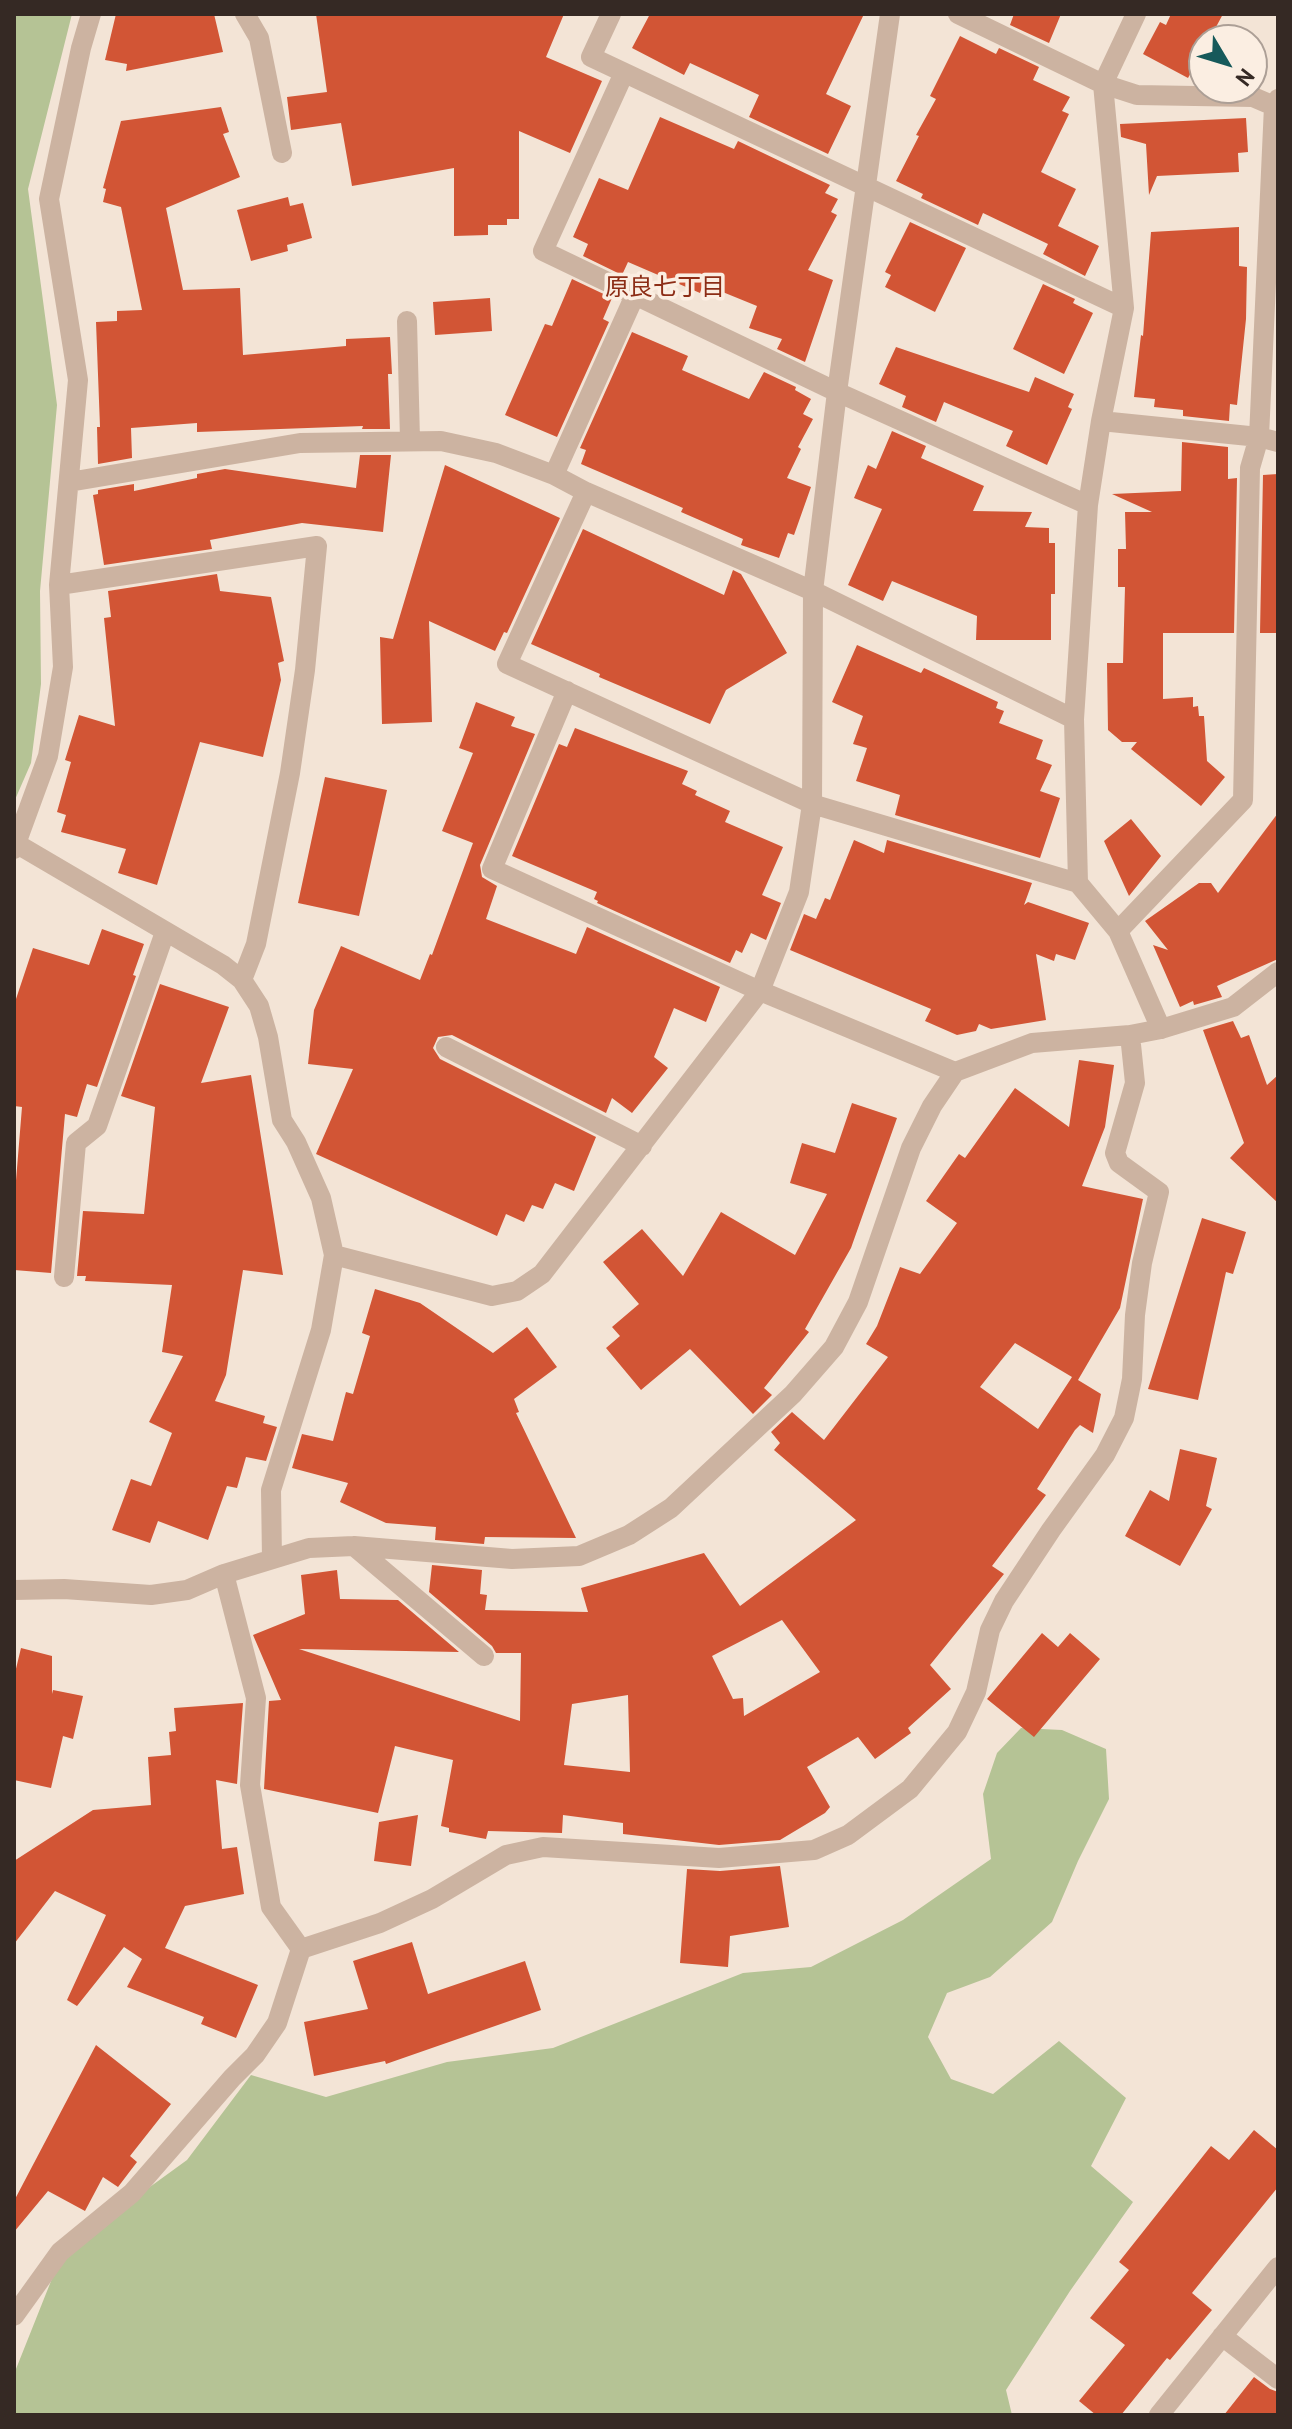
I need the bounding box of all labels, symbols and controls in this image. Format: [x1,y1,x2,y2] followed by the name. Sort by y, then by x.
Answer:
[1188,24,1268,104] north arrow
[1230,63,1261,92] text: N
[605,274,725,302] district label: 原良七丁目

